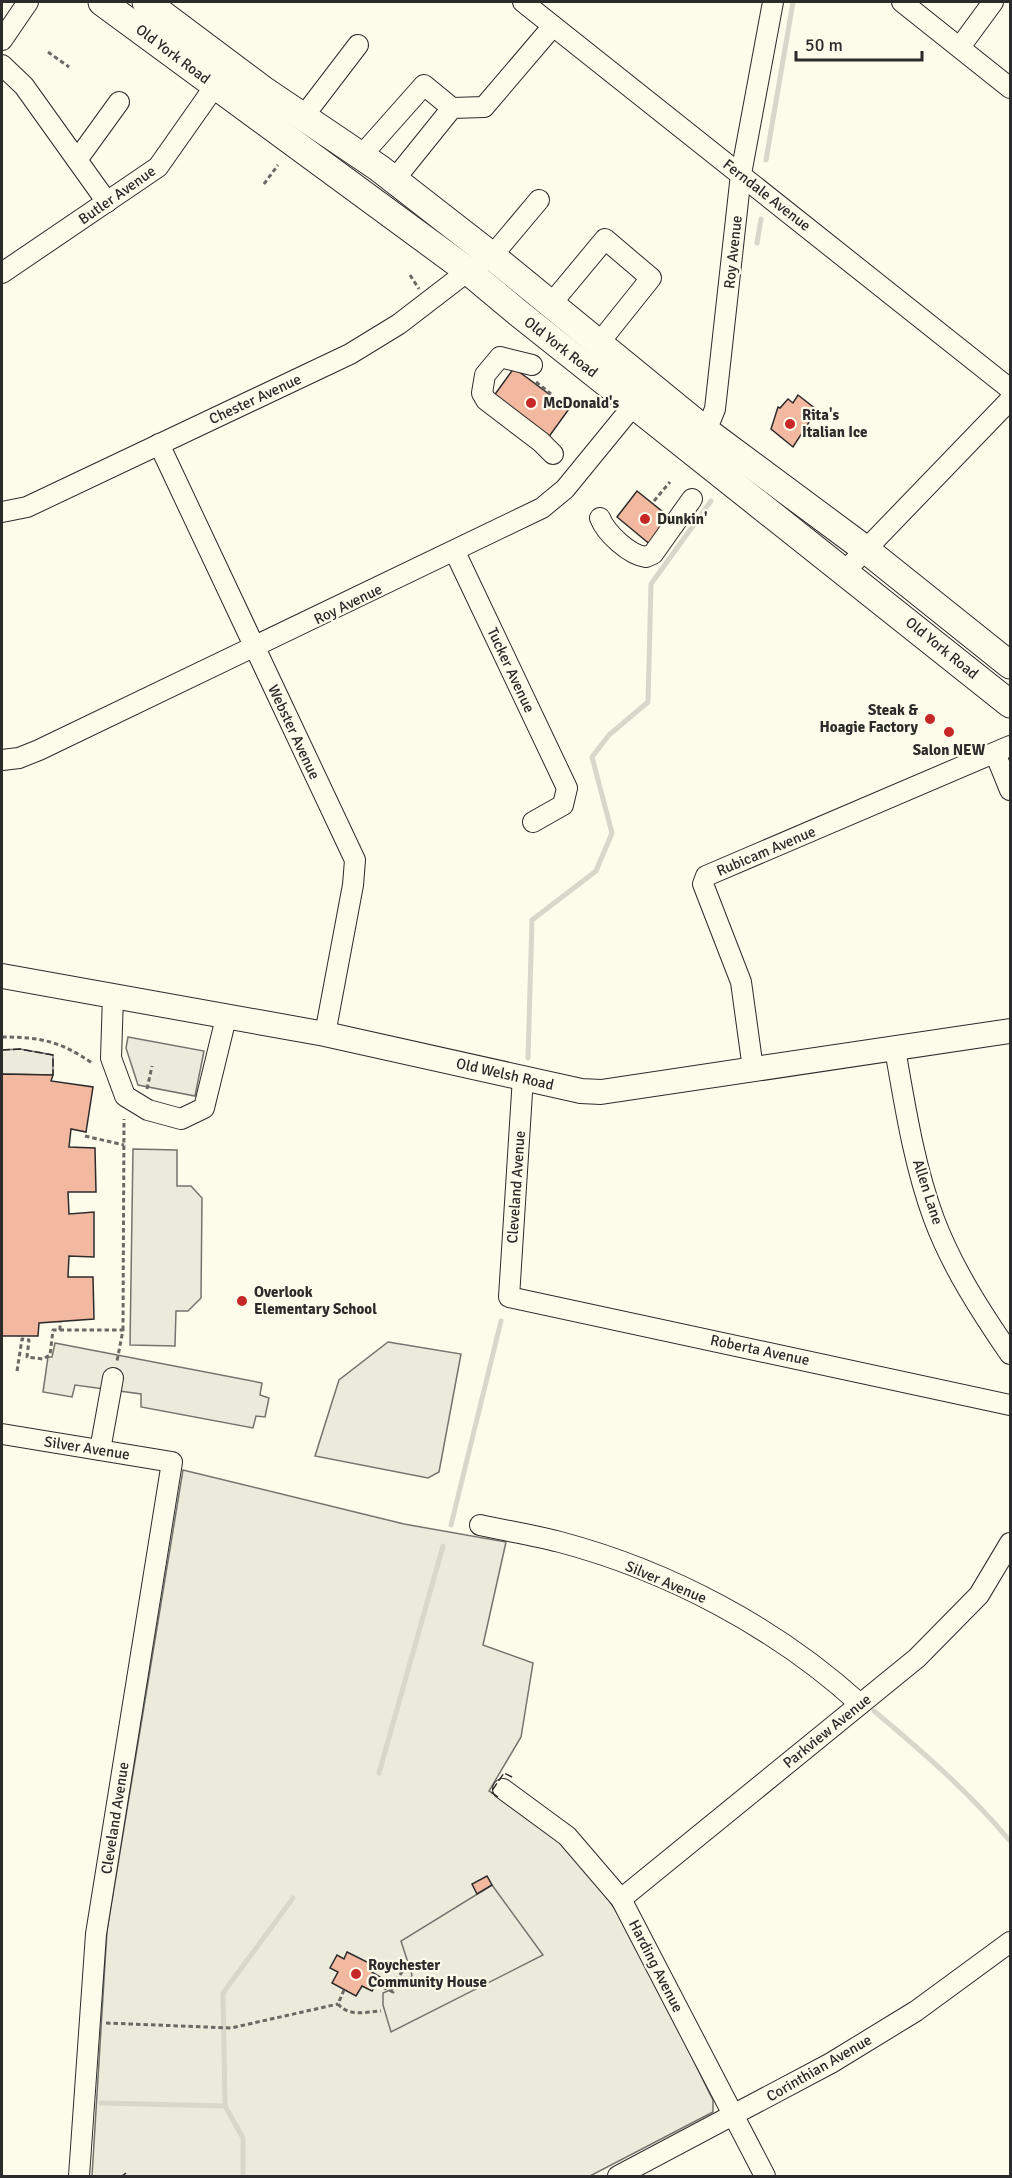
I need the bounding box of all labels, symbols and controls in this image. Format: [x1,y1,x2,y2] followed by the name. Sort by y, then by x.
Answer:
[132,20,214,88] street label: Old York Road
[796,24,922,62] scale bar
[805,34,843,56] text: 50 m
[720,155,814,235] street label: Ferndale Avenue
[75,162,159,228] street label: Butler Avenue
[720,214,746,290] street label: Roy Avenue
[521,313,601,381] street label: Old York Road
[206,370,304,428] street label: Chester Avenue
[543,394,620,412] place label: McDonald's
[524,396,538,410] marker: McDonald's
[802,406,867,441] place label: Rita's Italian Ice
[783,417,797,431] marker: Rita's Italian Ice
[657,510,707,528] place label: Dunkin'
[638,512,652,526] marker: Dunkin'
[311,580,385,628] street label: Roy Avenue
[902,613,982,683] street label: Old York Road
[483,625,539,715] street label: Tucker Avenue
[264,682,324,782] street label: Webster Avenue
[820,701,919,736] place label: Steak & Hoagie Factory
[923,712,937,726] marker: Steak & Hoagie Factory
[942,725,956,739] marker: Salon NEW
[913,741,986,759] place label: Salon NEW
[714,822,818,880] street label: Rubicam Avenue
[454,1054,556,1094] street label: Old Welsh Road
[503,1130,529,1244] street label: Cleveland Avenue
[909,1157,947,1227] street label: Allen Lane
[254,1283,377,1318] place label: Overlook Elementary School
[235,1294,249,1308] marker: Overlook Elementary School
[709,1331,811,1369] street label: Roberta Avenue
[43,1432,131,1464] street label: Silver Avenue
[623,1557,709,1607] street label: Silver Avenue
[779,1690,875,1772] street label: Parkview Avenue
[97,1761,133,1875] street label: Cleveland Avenue
[625,1917,687,2015] street label: Harding Avenue
[368,1956,487,1991] place label: Roychester Community House
[349,1967,363,1981] marker: Roychester Community House
[763,2031,875,2105] street label: Corinthian Avenue

